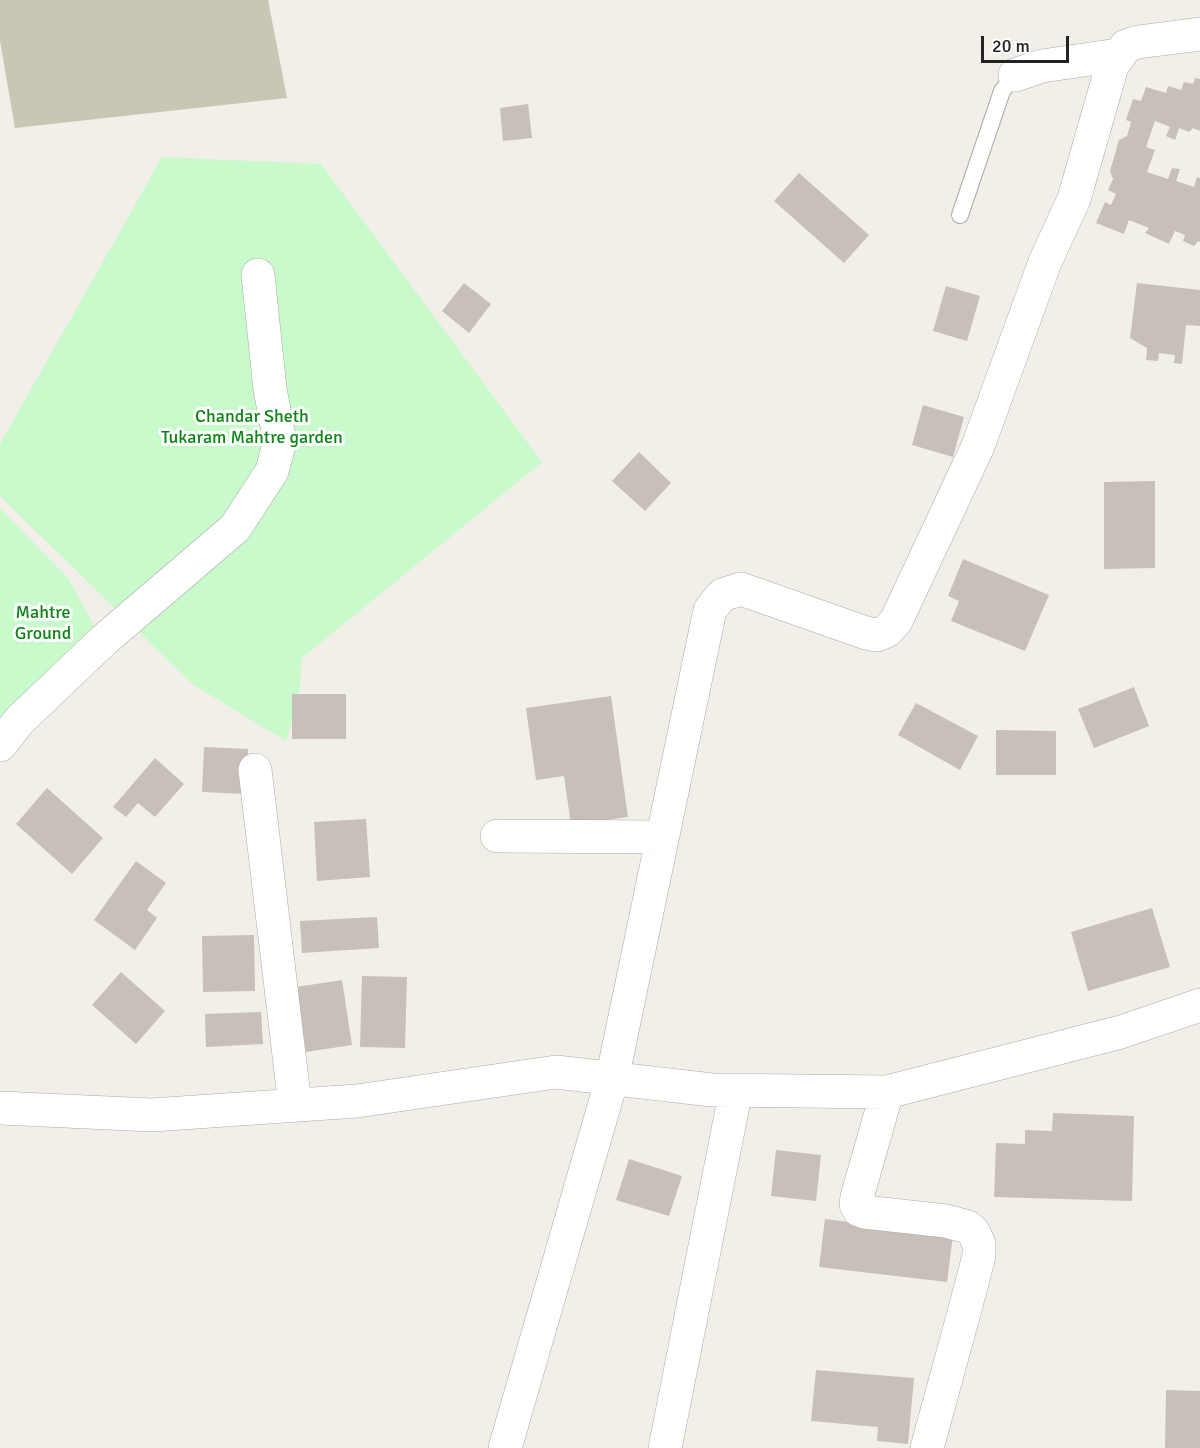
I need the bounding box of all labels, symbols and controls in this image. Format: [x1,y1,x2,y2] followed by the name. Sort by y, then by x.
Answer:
[984,24,1072,62] scale bar
[992,35,1030,57] text: 20 m
[161,406,343,448] park label: Chandar Sheth Tukaram Mahtre garden
[15,602,71,644] park label: Mahtre Ground

